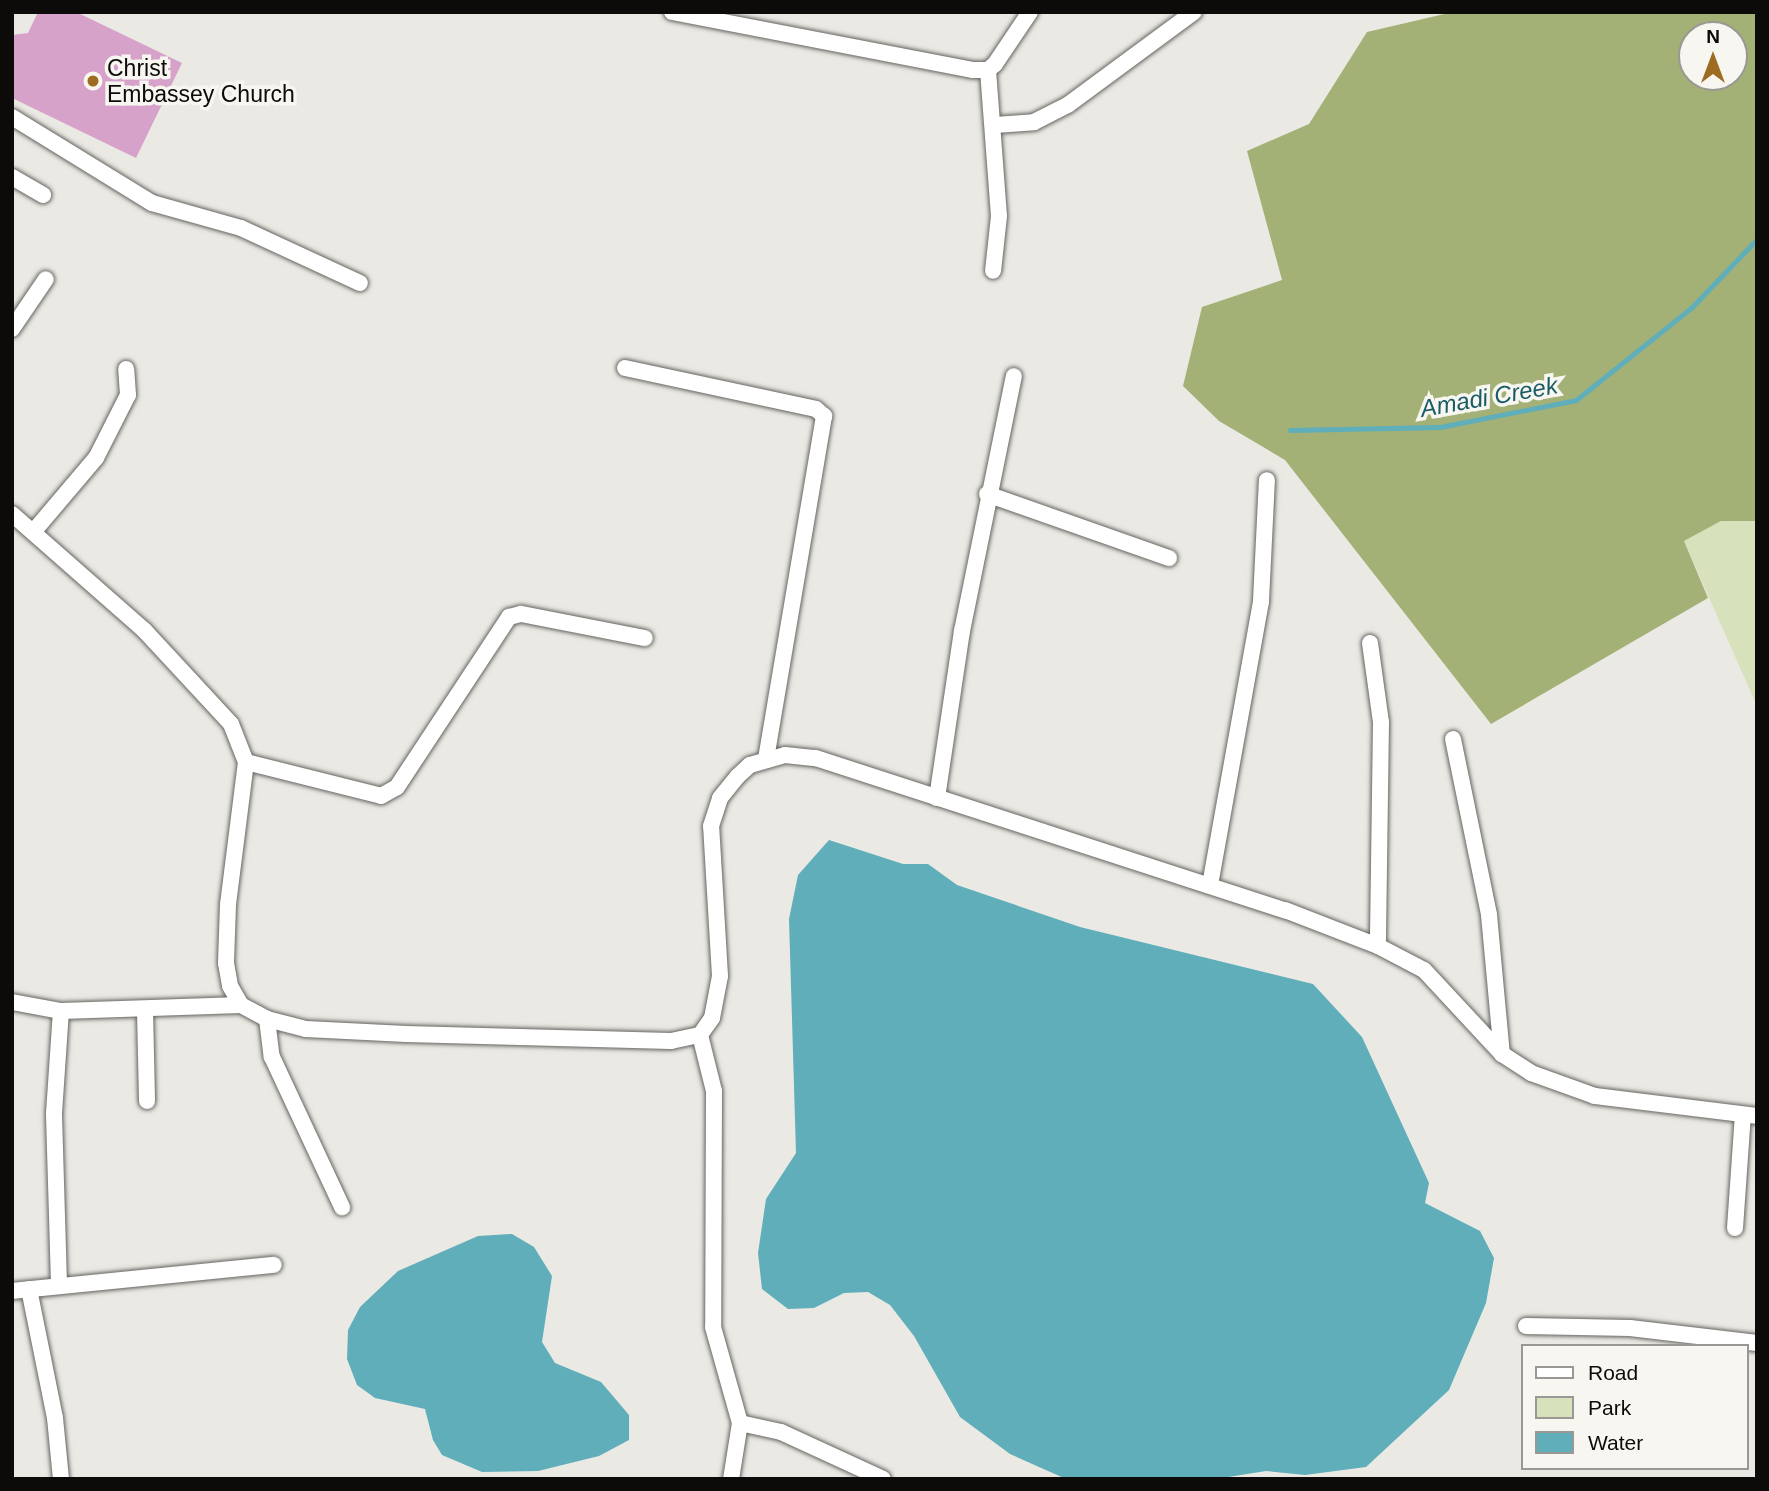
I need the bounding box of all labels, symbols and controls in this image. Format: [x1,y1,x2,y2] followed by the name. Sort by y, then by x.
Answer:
[1678,21,1748,91] north arrow
[1706,26,1720,47] text: N
[107,54,295,108] place label: Christ Embassey Church
[85,73,101,89] marker: Christ Embassey Church
[1418,371,1560,423] water label: Amadi Creek
[1520,1344,1748,1470] legend
[1588,1361,1638,1384] text: Road
[1588,1396,1631,1419] text: Park
[1588,1431,1643,1454] text: Water

